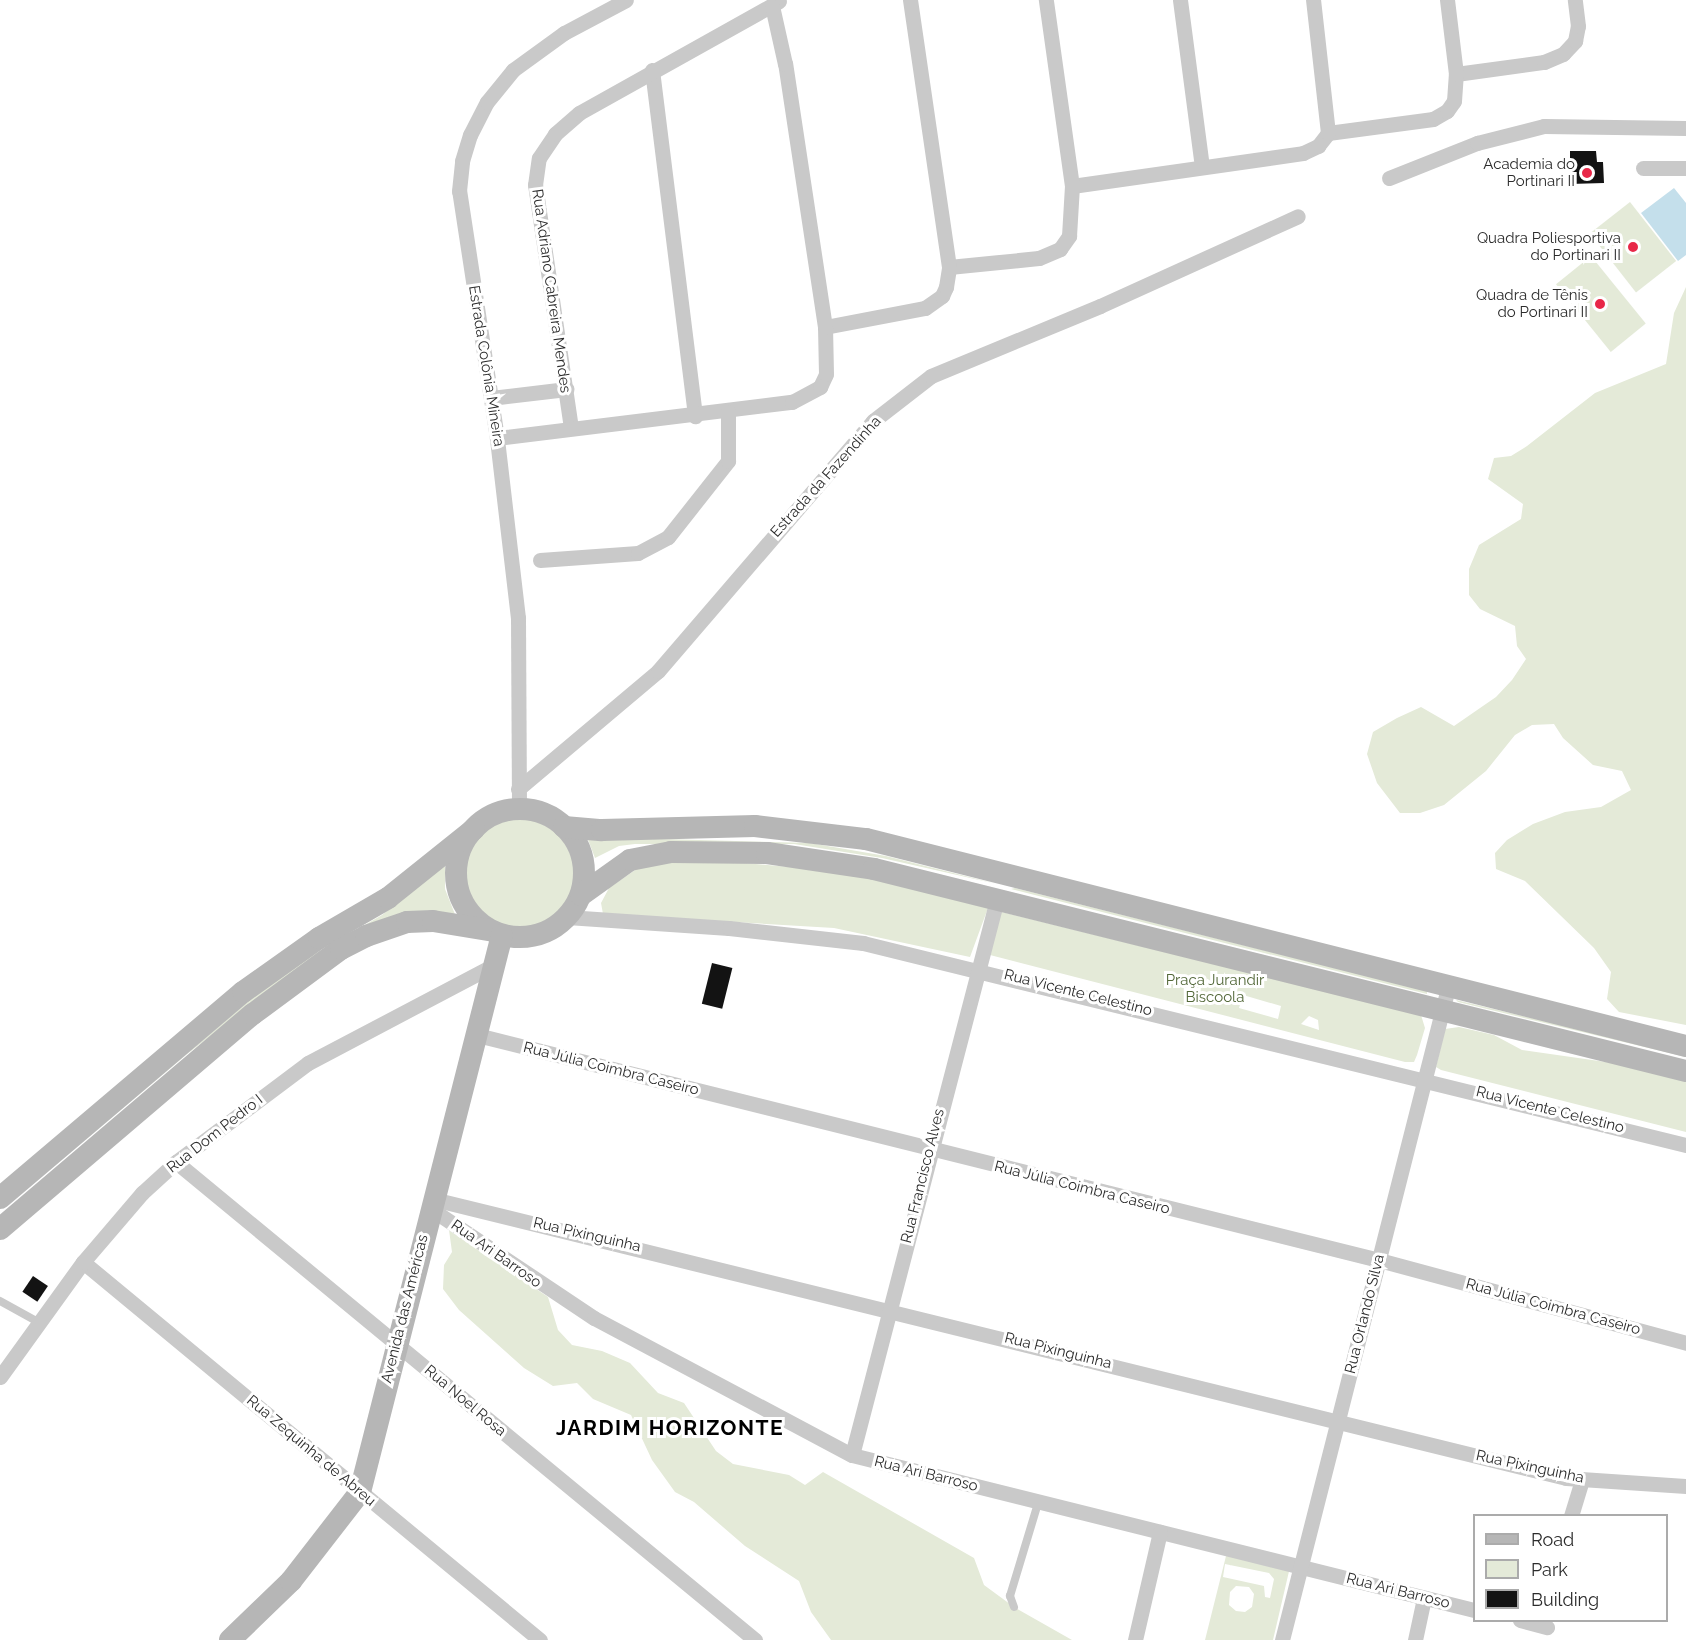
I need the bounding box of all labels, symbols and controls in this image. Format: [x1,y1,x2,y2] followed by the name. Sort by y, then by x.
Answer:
[1483,155,1575,190] place label: Academia do Portinari II
[1580,166,1594,180] marker: Academia do Portinari II
[528,188,574,394] street label: Rua Adriano Cabreira Mendes
[1477,229,1621,264] place label: Quadra Poliesportiva do Portinari II
[1626,240,1640,254] marker: Quadra Poliesportiva do Portinari II
[464,284,508,448] street label: Estrada Colônia Mineira
[1476,286,1588,321] place label: Quadra de Tênis do Portinari II
[1593,297,1607,311] marker: Quadra de Tênis do Portinari II
[767,413,885,541] street label: Estrada da Fazendinha
[1002,966,1154,1020] street label: Rua Vicente Celestino
[1165,971,1265,1006] park label: Praça Jurandir Biscoola
[521,1038,701,1100] street label: Rua Júlia Coimbra Caseiro
[1474,1083,1626,1137] street label: Rua Vicente Celestino
[163,1091,267,1177] street label: Rua Dom Pedro I
[898,1107,948,1245] street label: Rua Francisco Alves
[992,1157,1172,1219] street label: Rua Júlia Coimbra Caseiro
[531,1214,643,1256] street label: Rua Pixinguinha
[447,1216,545,1292] street label: Rua Ari Barroso
[378,1233,432,1385] street label: Avenida das Américas
[1341,1252,1389,1376] street label: Rua Orlando Silva
[1464,1275,1642,1339] street label: Rua Júlia Coimbra Caseiro
[1003,1329,1113,1373] street label: Rua Pixinguinha
[420,1361,510,1441] street label: Rua Noel Rosa
[243,1392,379,1510] street label: Rua Zequinha de Abreu
[556,1415,784,1441] district label: JARDIM HORIZONTE
[1474,1447,1586,1487] street label: Rua Pixinguinha
[872,1452,980,1496] street label: Rua Ari Barroso
[1473,1514,1668,1622] legend
[1531,1529,1574,1550] text: Road
[1531,1559,1568,1580] text: Park
[1344,1569,1452,1613] street label: Rua Ari Barroso
[1531,1589,1599,1610] text: Building

